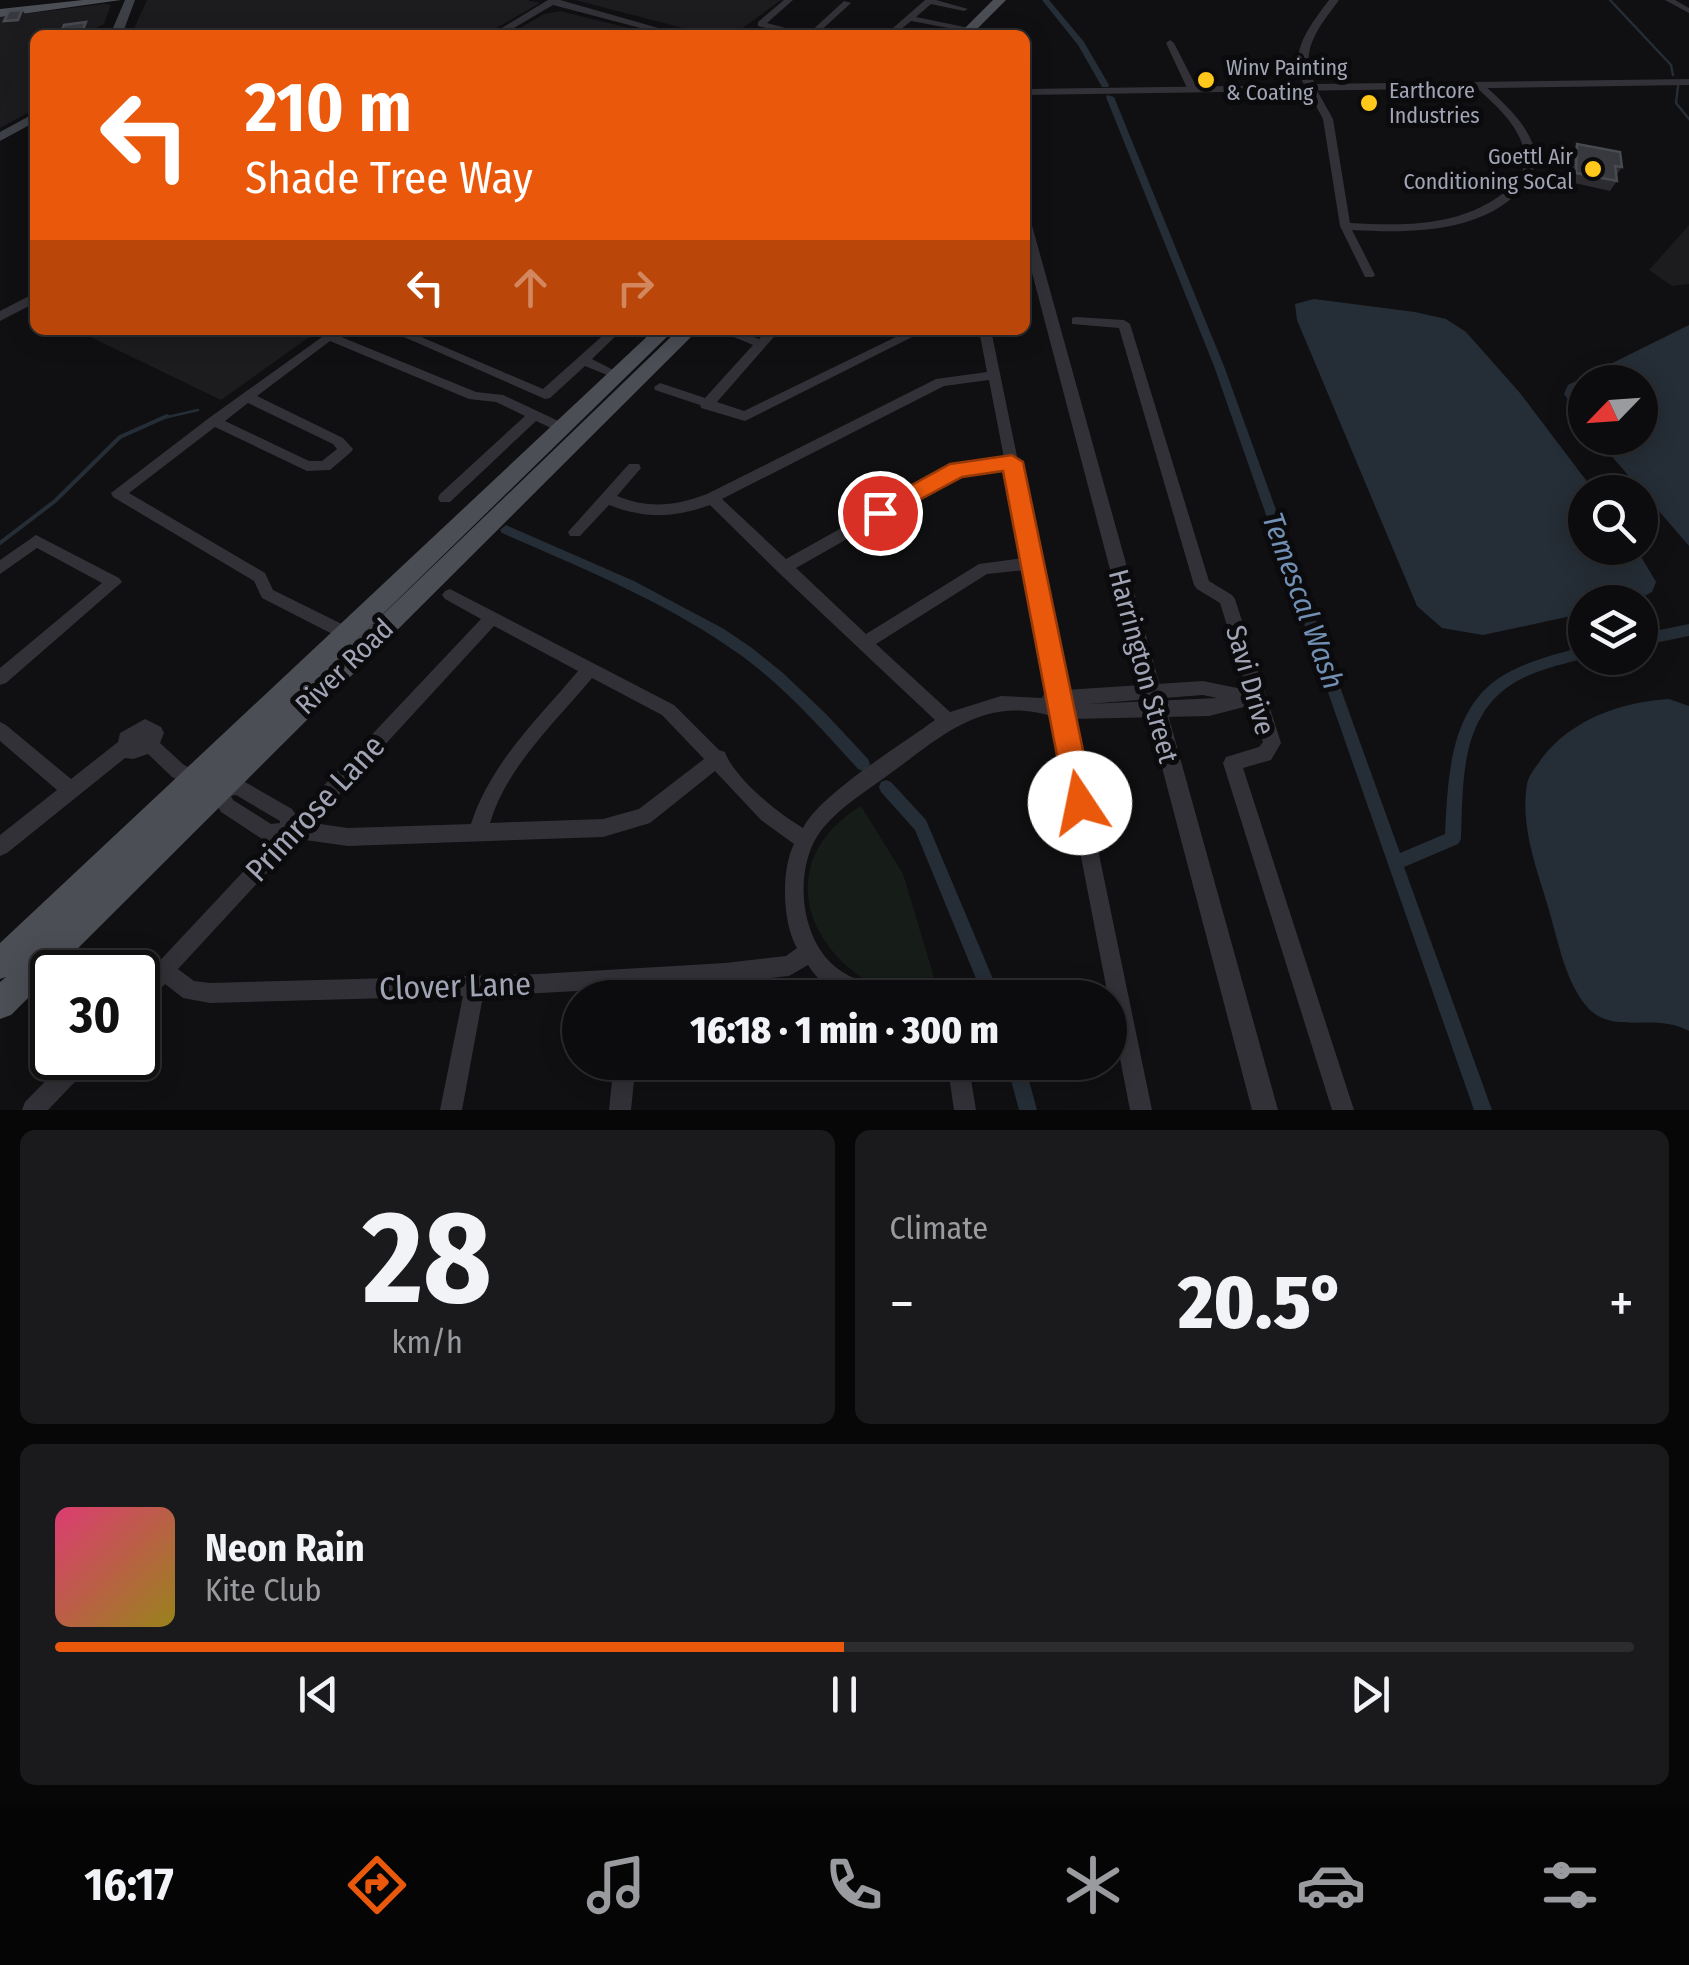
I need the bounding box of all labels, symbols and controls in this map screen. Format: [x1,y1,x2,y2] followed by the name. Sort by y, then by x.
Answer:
[1226,54,1348,106] place label: Winv Painting & Coating
[245,66,412,150] text: 210 m
[1195,69,1217,91] marker: Winv Painting & Coating
[80,70,210,200] icon: left
[1389,77,1480,129] place label: Earthcore Industries
[1358,92,1380,114] marker: Earthcore Industries
[1403,143,1573,195] place label: Goettl Air Conditioning SoCal
[245,151,533,205] text: Shade Tree Way
[1582,158,1604,180] marker: Goettl Air Conditioning SoCal
[398,260,453,315] icon: left
[503,260,558,315] icon: ahead
[608,260,663,315] icon: right
[1568,365,1658,455] north arrow
[1568,365,1658,675] map controls
[838,471,923,556] pin
[1568,475,1658,565] button: search
[853,486,908,541] icon: arrive
[1254,508,1352,694] water label: Temescal Wash
[1102,566,1185,767] street label: Harrington Street
[1568,585,1658,675] button: layers
[289,612,400,721] street label: River Road
[1219,621,1282,739] street label: Savi Drive
[238,727,392,889] street label: Primrose Lane
[1028,751,1132,855] position arrow
[30,950,160,1080] speed limit sign: 30
[378,964,532,1008] street label: Clover Lane
[690,1007,999,1053] text: 16:18 · 1 min · 300 m
[363,1180,492,1336] text: 28
[890,1209,988,1247] text: Climate
[1178,1258,1345,1348] text: 20.5°
[890,1271,914,1337] text: −
[1609,1271,1634,1337] text: +
[392,1323,463,1361] text: km/h
[205,1525,365,1571] text: Neon Rain
[205,1571,321,1609] text: Kite Club
[291,1667,346,1722] icon: previous
[817,1667,872,1722] icon: pause
[1343,1667,1398,1722] icon: next
[342,1850,412,1920] icon: directions
[581,1850,651,1920] icon: music
[819,1850,889,1920] icon: phone
[1058,1850,1128,1920] icon: climate
[1296,1850,1366,1920] icon: car
[1535,1850,1605,1920] icon: filters
[84,1858,174,1912] text: 16:17

